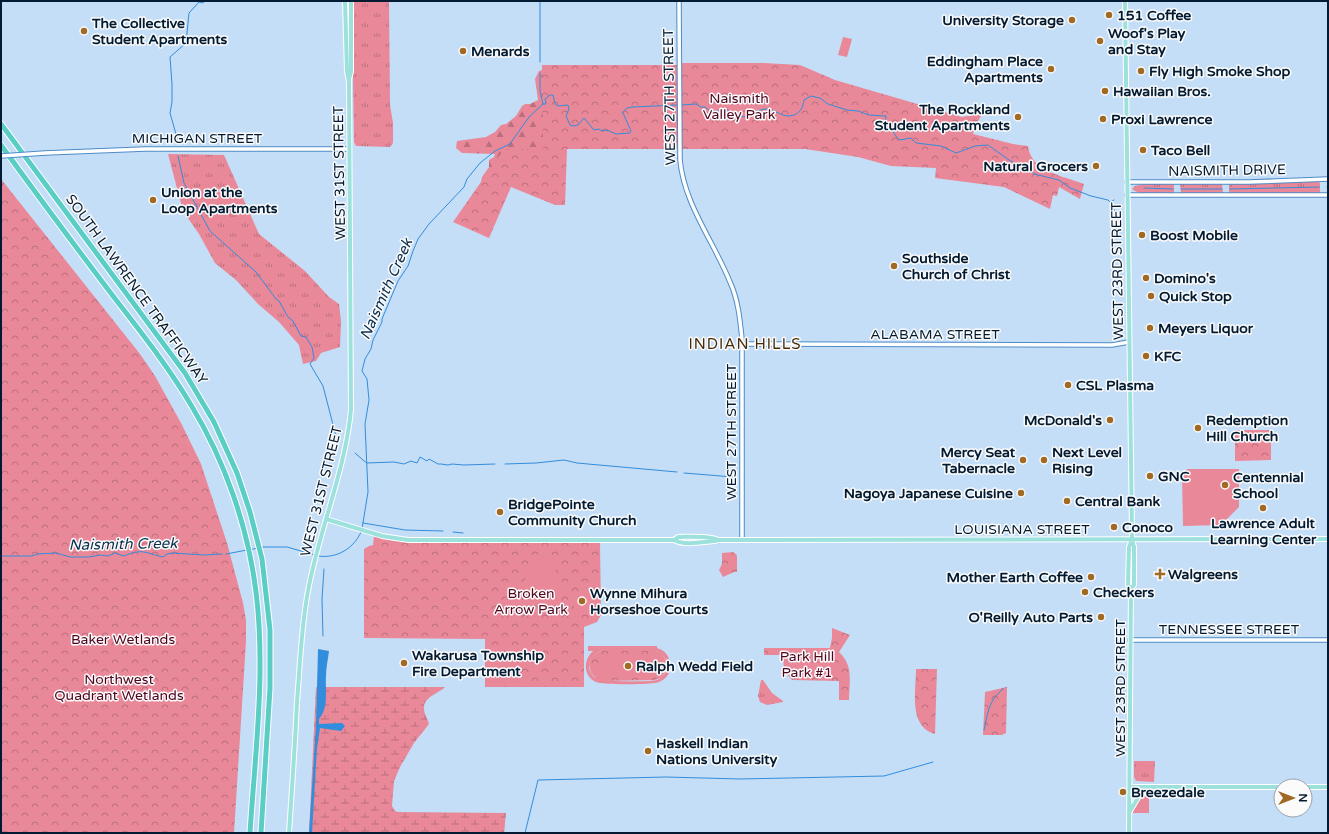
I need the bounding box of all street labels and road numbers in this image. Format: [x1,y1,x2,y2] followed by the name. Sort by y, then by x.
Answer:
[660,28,679,165] street label: WEST 27TH STREET
[330,105,349,240] street label: WEST 31ST STREET
[132,130,263,147] street label: MICHIGAN STREET
[1168,161,1286,180] street label: NAISMITH DRIVE
[62,191,211,388] street label: SOUTH LAWRENCE TRAFFICWAY
[1108,201,1127,340] street label: WEST 23RD STREET
[870,326,1000,343] street label: ALABAMA STREET
[723,363,740,500] street label: WEST 27TH STREET
[297,424,346,558] street label: WEST 31ST STREET
[954,521,1090,538] street label: LOUISIANA STREET
[1112,619,1129,757] street label: WEST 23RD STREET
[1159,621,1300,638] street label: TENNESSEE STREET

